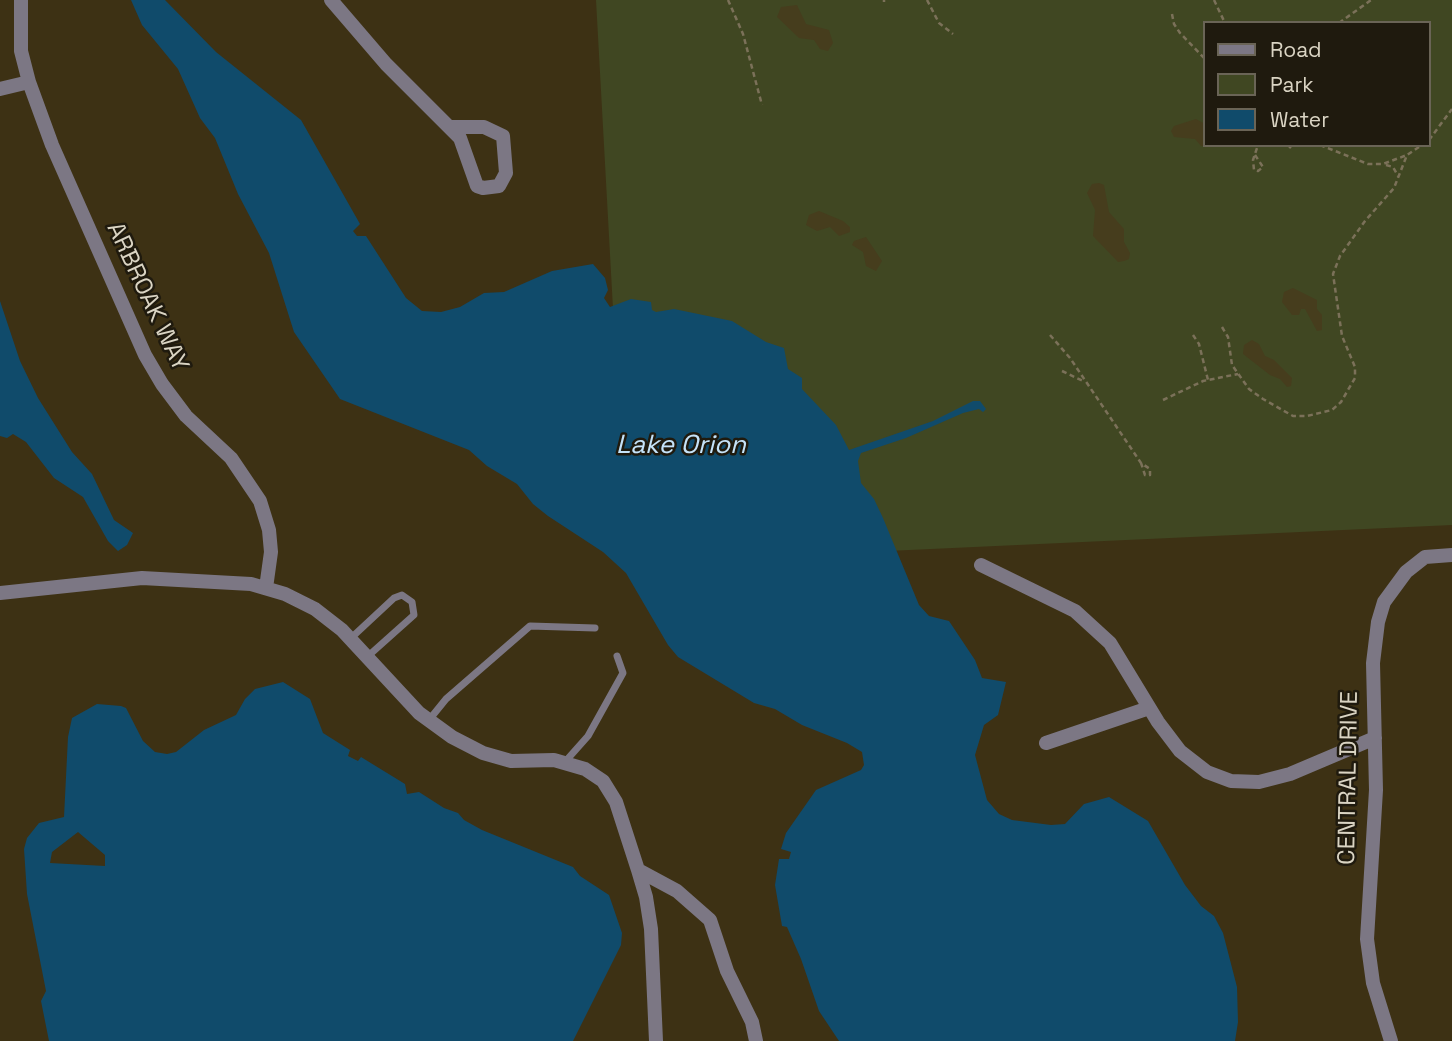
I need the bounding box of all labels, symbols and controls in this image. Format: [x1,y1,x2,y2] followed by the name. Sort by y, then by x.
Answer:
[1204,21,1431,147] legend
[1270,36,1322,63] text: Road
[1270,71,1314,98] text: Park
[1270,106,1329,133] text: Water
[100,218,194,376] street label: ARBROAK WAY
[616,430,746,462] water label: Lake Orion
[1333,691,1365,865] street label: CENTRAL DRIVE

